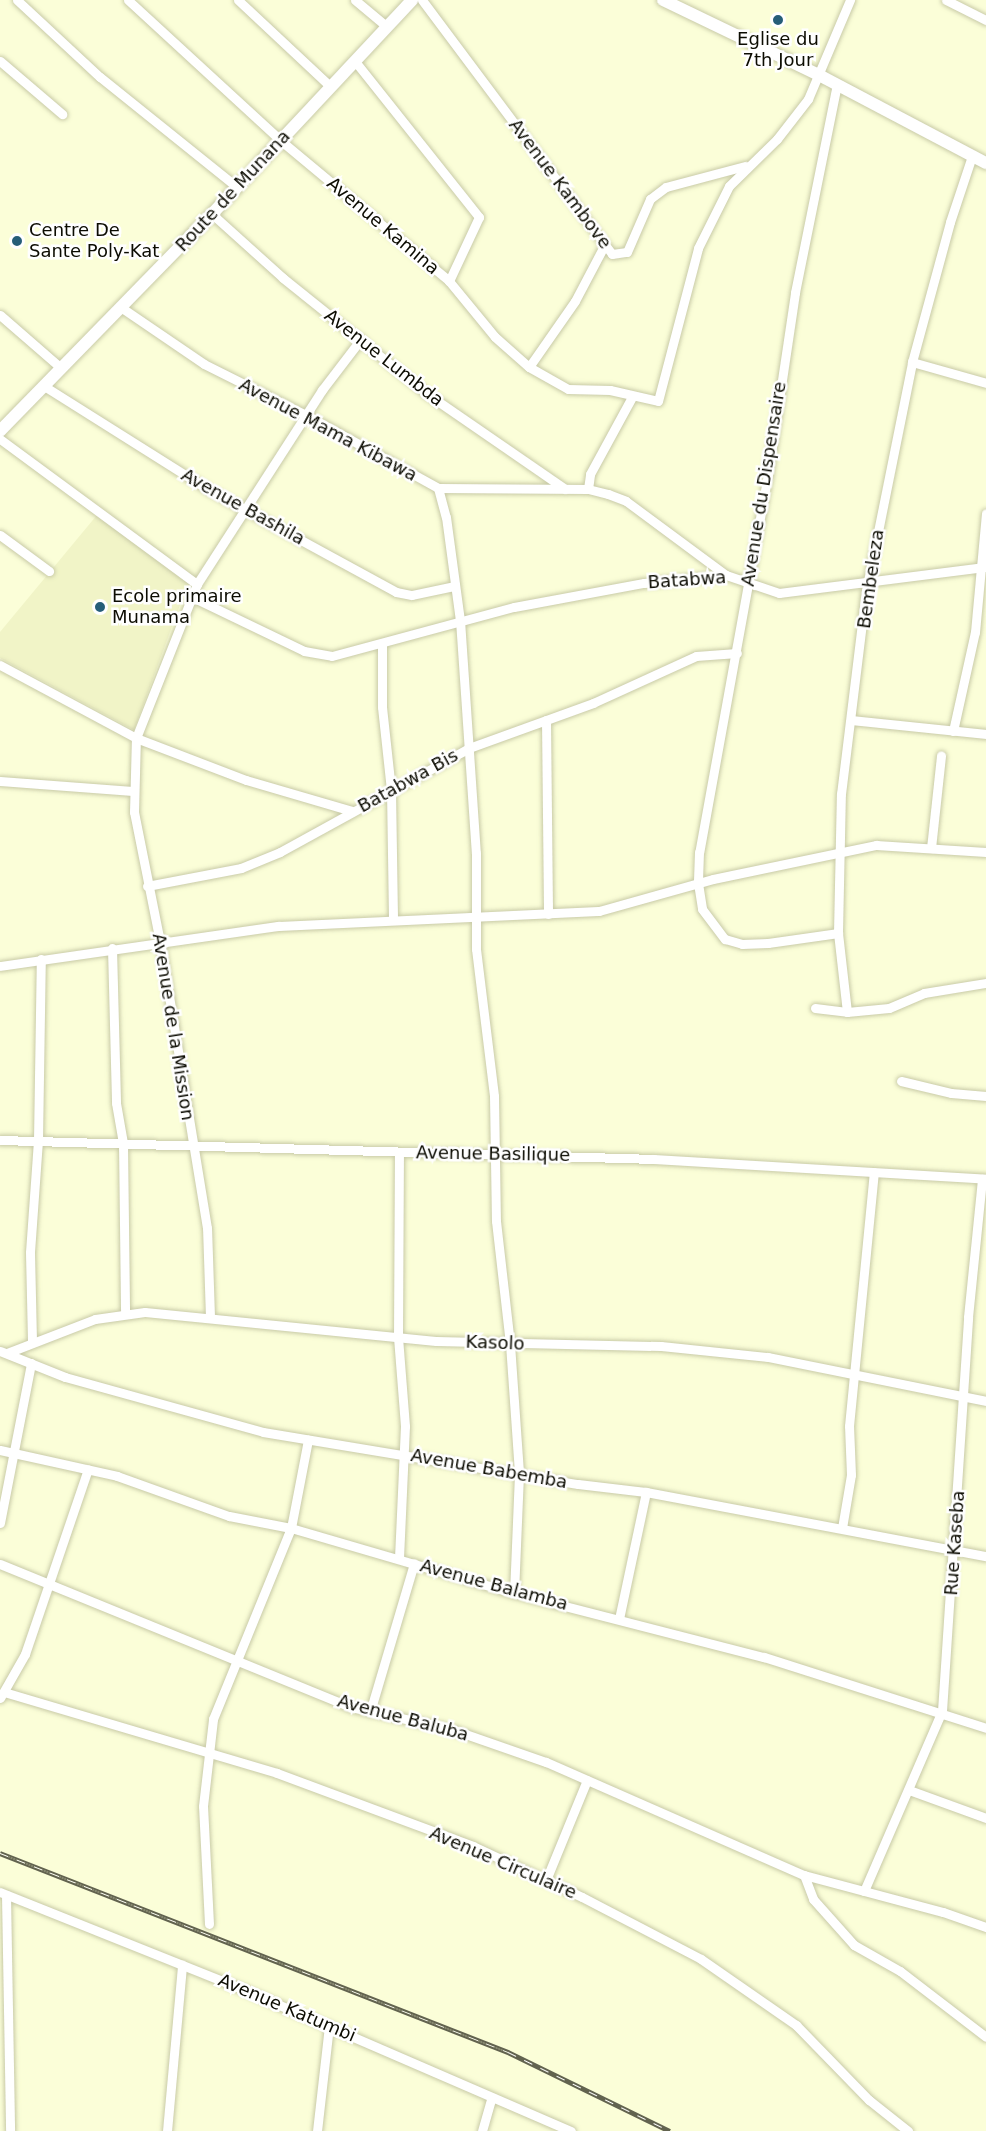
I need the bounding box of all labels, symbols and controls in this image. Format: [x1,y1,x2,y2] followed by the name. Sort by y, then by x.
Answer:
[771,13,785,27] marker: Eglise du 7th Jour
[737,29,819,72] place label: Eglise du 7th Jour
[504,115,616,253] street label: Avenue Kambove
[171,126,295,256] street label: Route de Munana
[322,173,444,279] street label: Avenue Kamina
[29,220,159,262] place label: Centre De Sante Poly-Kat
[10,234,24,248] marker: Centre De Sante Poly-Kat
[320,305,448,411] street label: Avenue Lumbda
[235,374,421,486] street label: Avenue Mama Kibawa
[737,380,791,588] street label: Avenue du Dispensaire
[178,464,308,550] street label: Avenue Bashila
[853,528,889,630] street label: Bembeleza
[647,566,727,594] street label: Batabwa
[112,586,242,628] place label: Ecole primaire Munama
[93,600,107,614] marker: Ecole primaire Munama
[354,745,462,817] street label: Batabwa Bis
[148,932,198,1122] street label: Avenue de la Mission
[416,1142,570,1166] street label: Avenue Basilique
[465,1331,525,1355] street label: Kasolo
[409,1445,569,1493] street label: Avenue Babemba
[941,1490,969,1596] street label: Rue Kaseba
[418,1555,570,1615] street label: Avenue Balamba
[335,1690,471,1746] street label: Avenue Baluba
[426,1822,580,1904] street label: Avenue Circulaire
[215,1969,359,2047] street label: Avenue Katumbi

